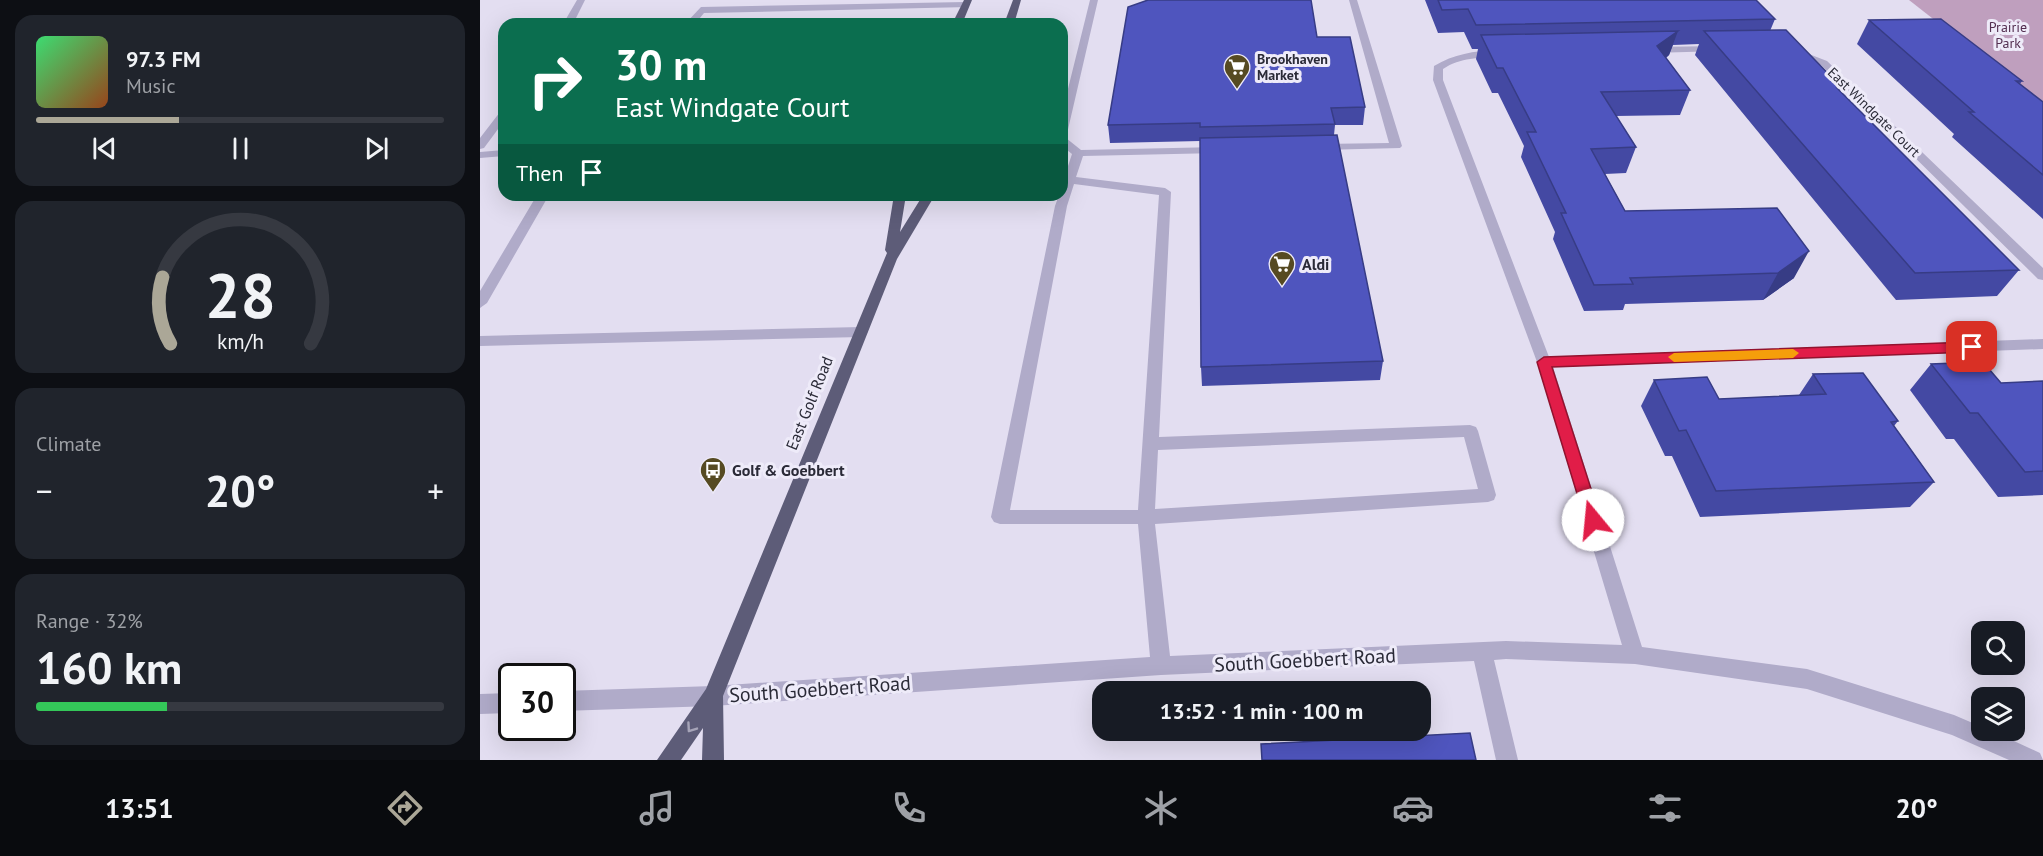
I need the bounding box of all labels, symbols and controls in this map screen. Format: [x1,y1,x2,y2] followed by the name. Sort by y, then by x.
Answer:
[1989,18,2027,52] park label: Prairie Park
[615,37,707,92] text: 30 m
[516,42,594,120] icon: right
[126,45,201,73] text: 97.3 FM
[1257,50,1328,84] place label: Brookhaven Market
[1222,52,1252,90] supermarket icon: Brookhaven Market
[1824,63,1924,161] street label: East Windgate Court
[126,73,175,99] text: Music
[615,90,849,124] text: East Windgate Court
[88,132,121,165] icon: previous
[224,132,257,165] icon: pause
[360,132,393,165] icon: next
[575,156,608,189] icon: arrive
[516,159,563,187] text: Then
[1267,249,1297,287] supermarket icon: Aldi
[205,254,275,335] text: 28
[1302,254,1329,274] place label: Aldi
[1946,321,1997,372] pin
[216,327,263,355] text: km/h
[1955,330,1988,363] icon: arrive
[781,353,837,453] street label: East Golf Road
[36,431,102,457] text: Climate
[698,455,728,493] bus stop icon: Golf & Goebbert
[732,460,845,480] place label: Golf & Goebbert
[205,461,275,519] text: 20°
[36,469,53,512] text: −
[427,469,444,512] text: +
[1561,488,1625,552] position arrow
[36,608,143,634] text: Range · 32%
[1971,621,2025,741] map controls
[1971,621,2025,675] button: search
[36,638,182,696] text: 160 km
[1213,642,1397,678] street label: South Goebbert Road
[498,663,576,741] speed limit sign: 30
[728,670,912,708] street label: South Goebbert Road
[1971,687,2025,741] button: layers
[1160,697,1363,725] text: 13:52 · 1 min · 100 m
[687,721,698,732] one-way arrow
[384,787,426,829] icon: directions
[636,787,678,829] icon: music
[888,787,930,829] icon: phone
[1140,787,1182,829] icon: climate
[1392,787,1434,829] icon: car
[1644,787,1686,829] icon: filters
[105,791,174,825] text: 13:51
[1896,791,1938,825] text: 20°

